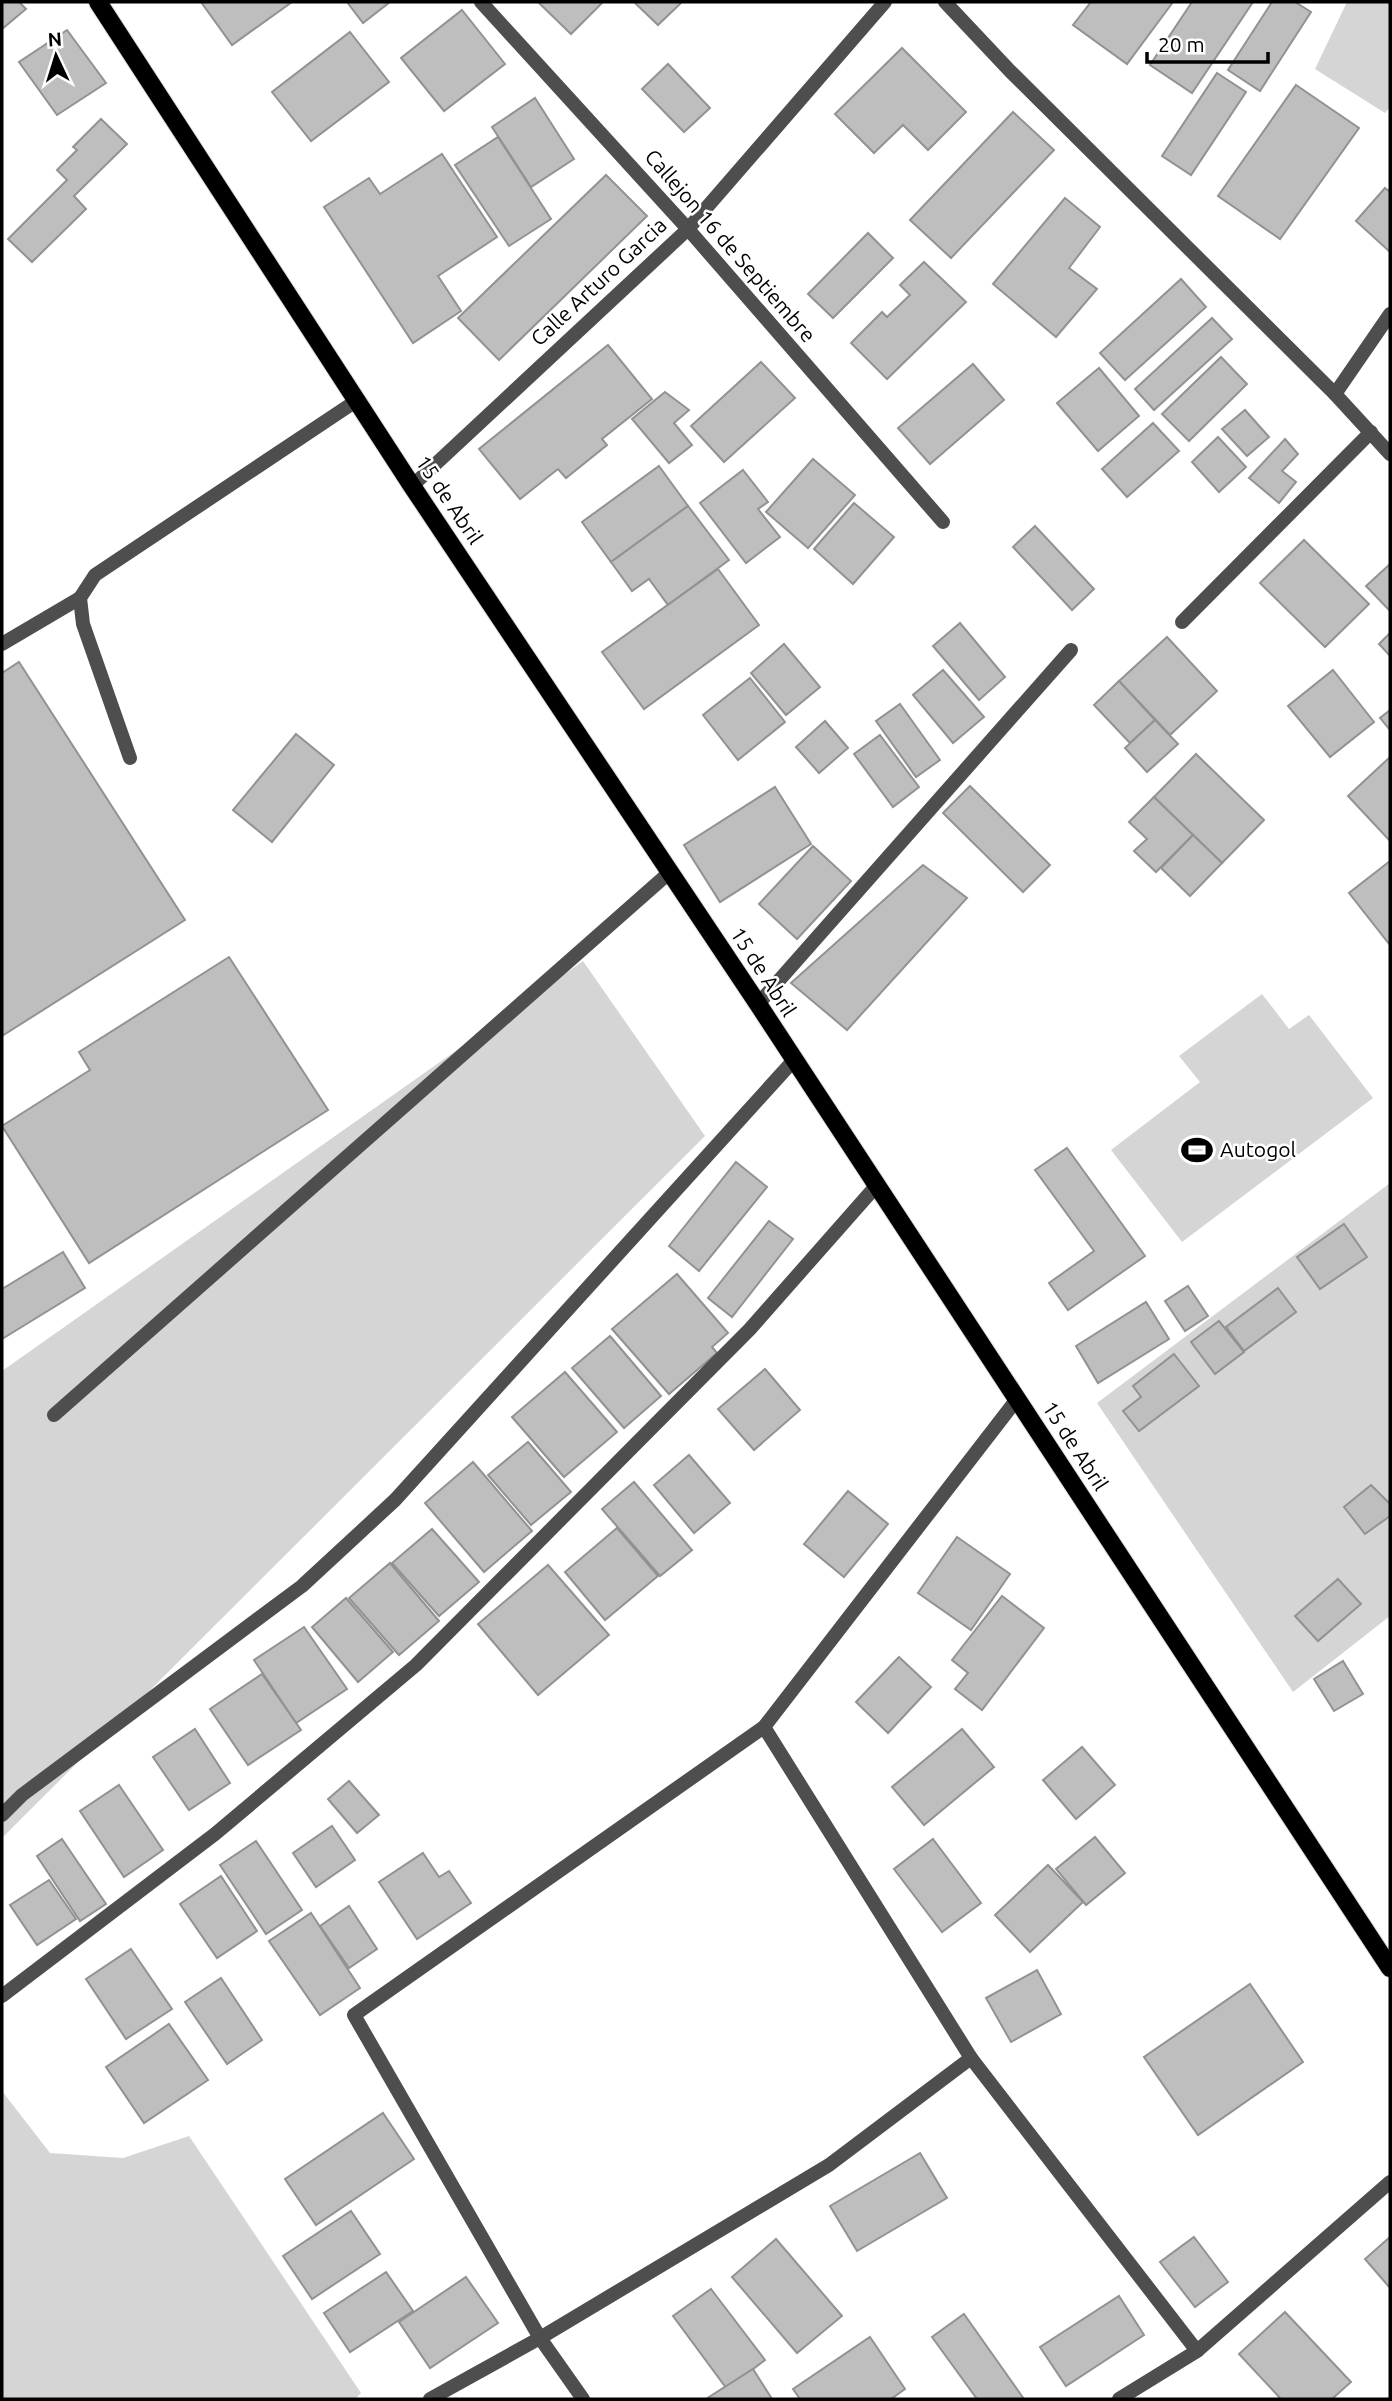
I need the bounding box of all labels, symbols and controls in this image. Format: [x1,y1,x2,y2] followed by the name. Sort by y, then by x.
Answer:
[21,21,91,91] north arrow
[1147,21,1268,65] scale bar
[47,28,63,51] text: N
[1158,32,1205,56] text: 20 m
[641,144,821,347] street label: Callejon 16 de Septiembre
[526,212,671,350] street label: Calle Arturo Garcia
[411,451,488,548] street label: 15 de Abril
[726,922,802,1021] street label: 15 de Abril
[1180,1133,1214,1167] sports icon: Autogol
[1220,1137,1296,1161] place label: Autogol
[1038,1396,1114,1495] street label: 15 de Abril

